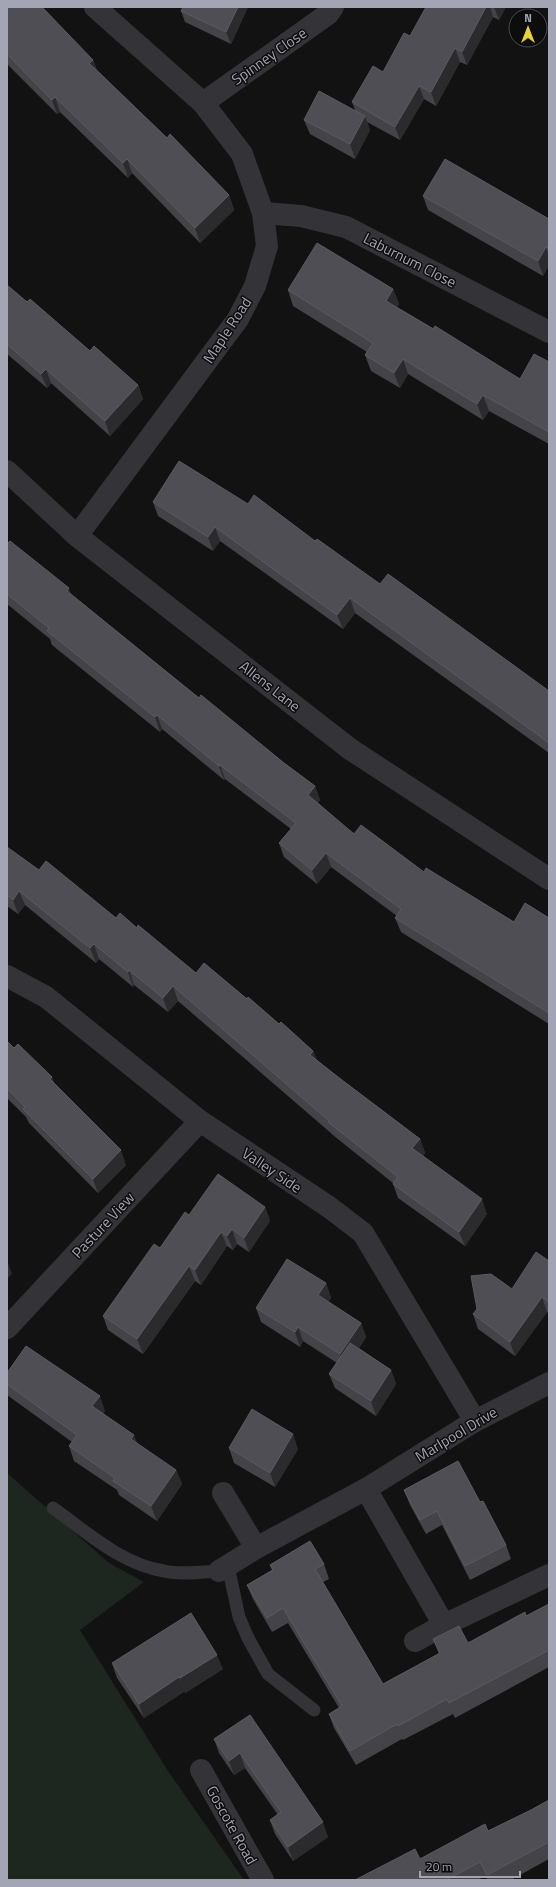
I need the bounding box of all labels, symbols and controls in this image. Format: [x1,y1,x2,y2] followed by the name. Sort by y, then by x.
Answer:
[508,8,548,48] north arrow
[524,10,532,26] text: N
[227,21,311,91] street label: Spinney Close
[359,227,461,293] street label: Laburnum Close
[197,292,257,368] street label: Maple Road
[235,655,305,717] street label: Allens Lane
[238,1142,306,1198] street label: Valley Side
[66,1187,140,1263] street label: Pasture View
[411,1400,501,1468] street label: Marlpool Drive
[201,1781,263,1869] street label: Goscote Road
[420,1853,520,1879] scale bar
[426,1857,452,1876] text: 20 m

